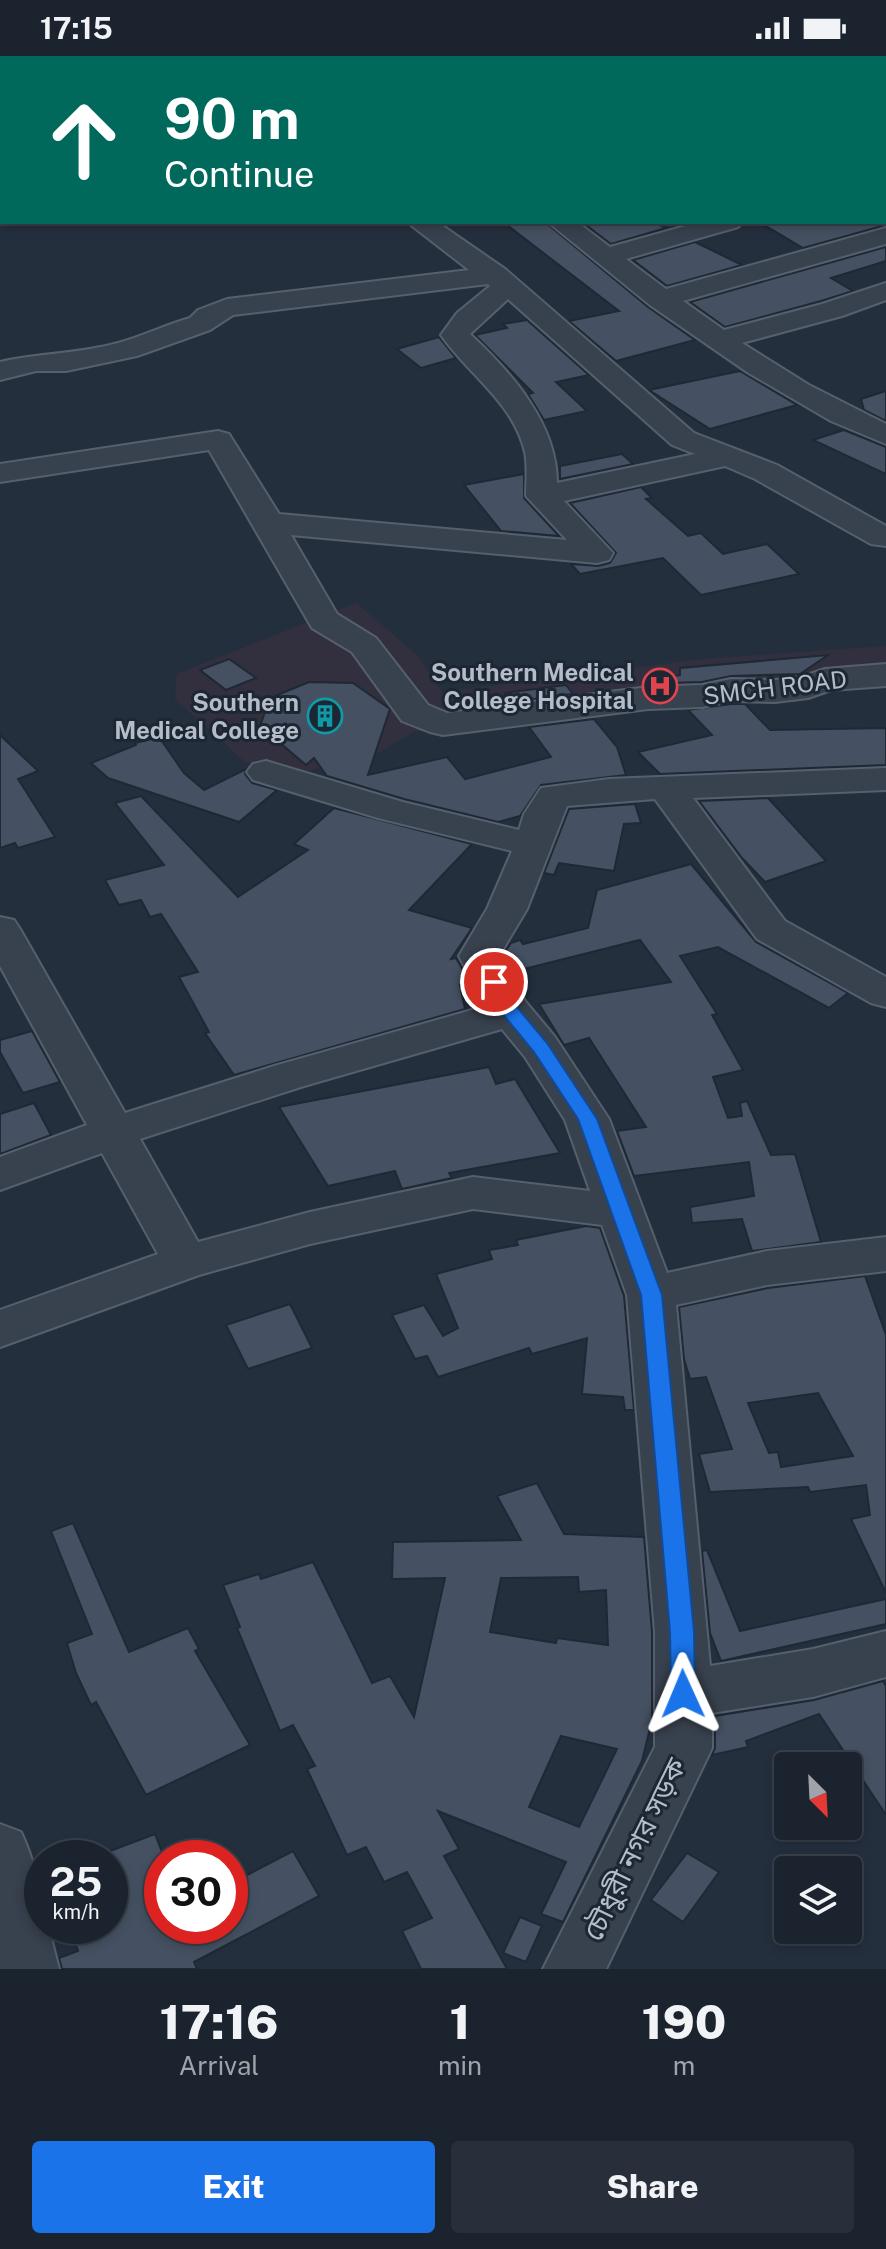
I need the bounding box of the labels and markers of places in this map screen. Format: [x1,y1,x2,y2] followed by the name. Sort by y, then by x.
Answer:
[431,658,634,714] place label: Southern Medical College Hospital
[641,667,679,705] hospital icon: Southern Medical College Hospital
[114,688,299,744] place label: Southern Medical College
[306,697,344,735] building icon: Southern Medical College
[460,948,528,1016] pin

